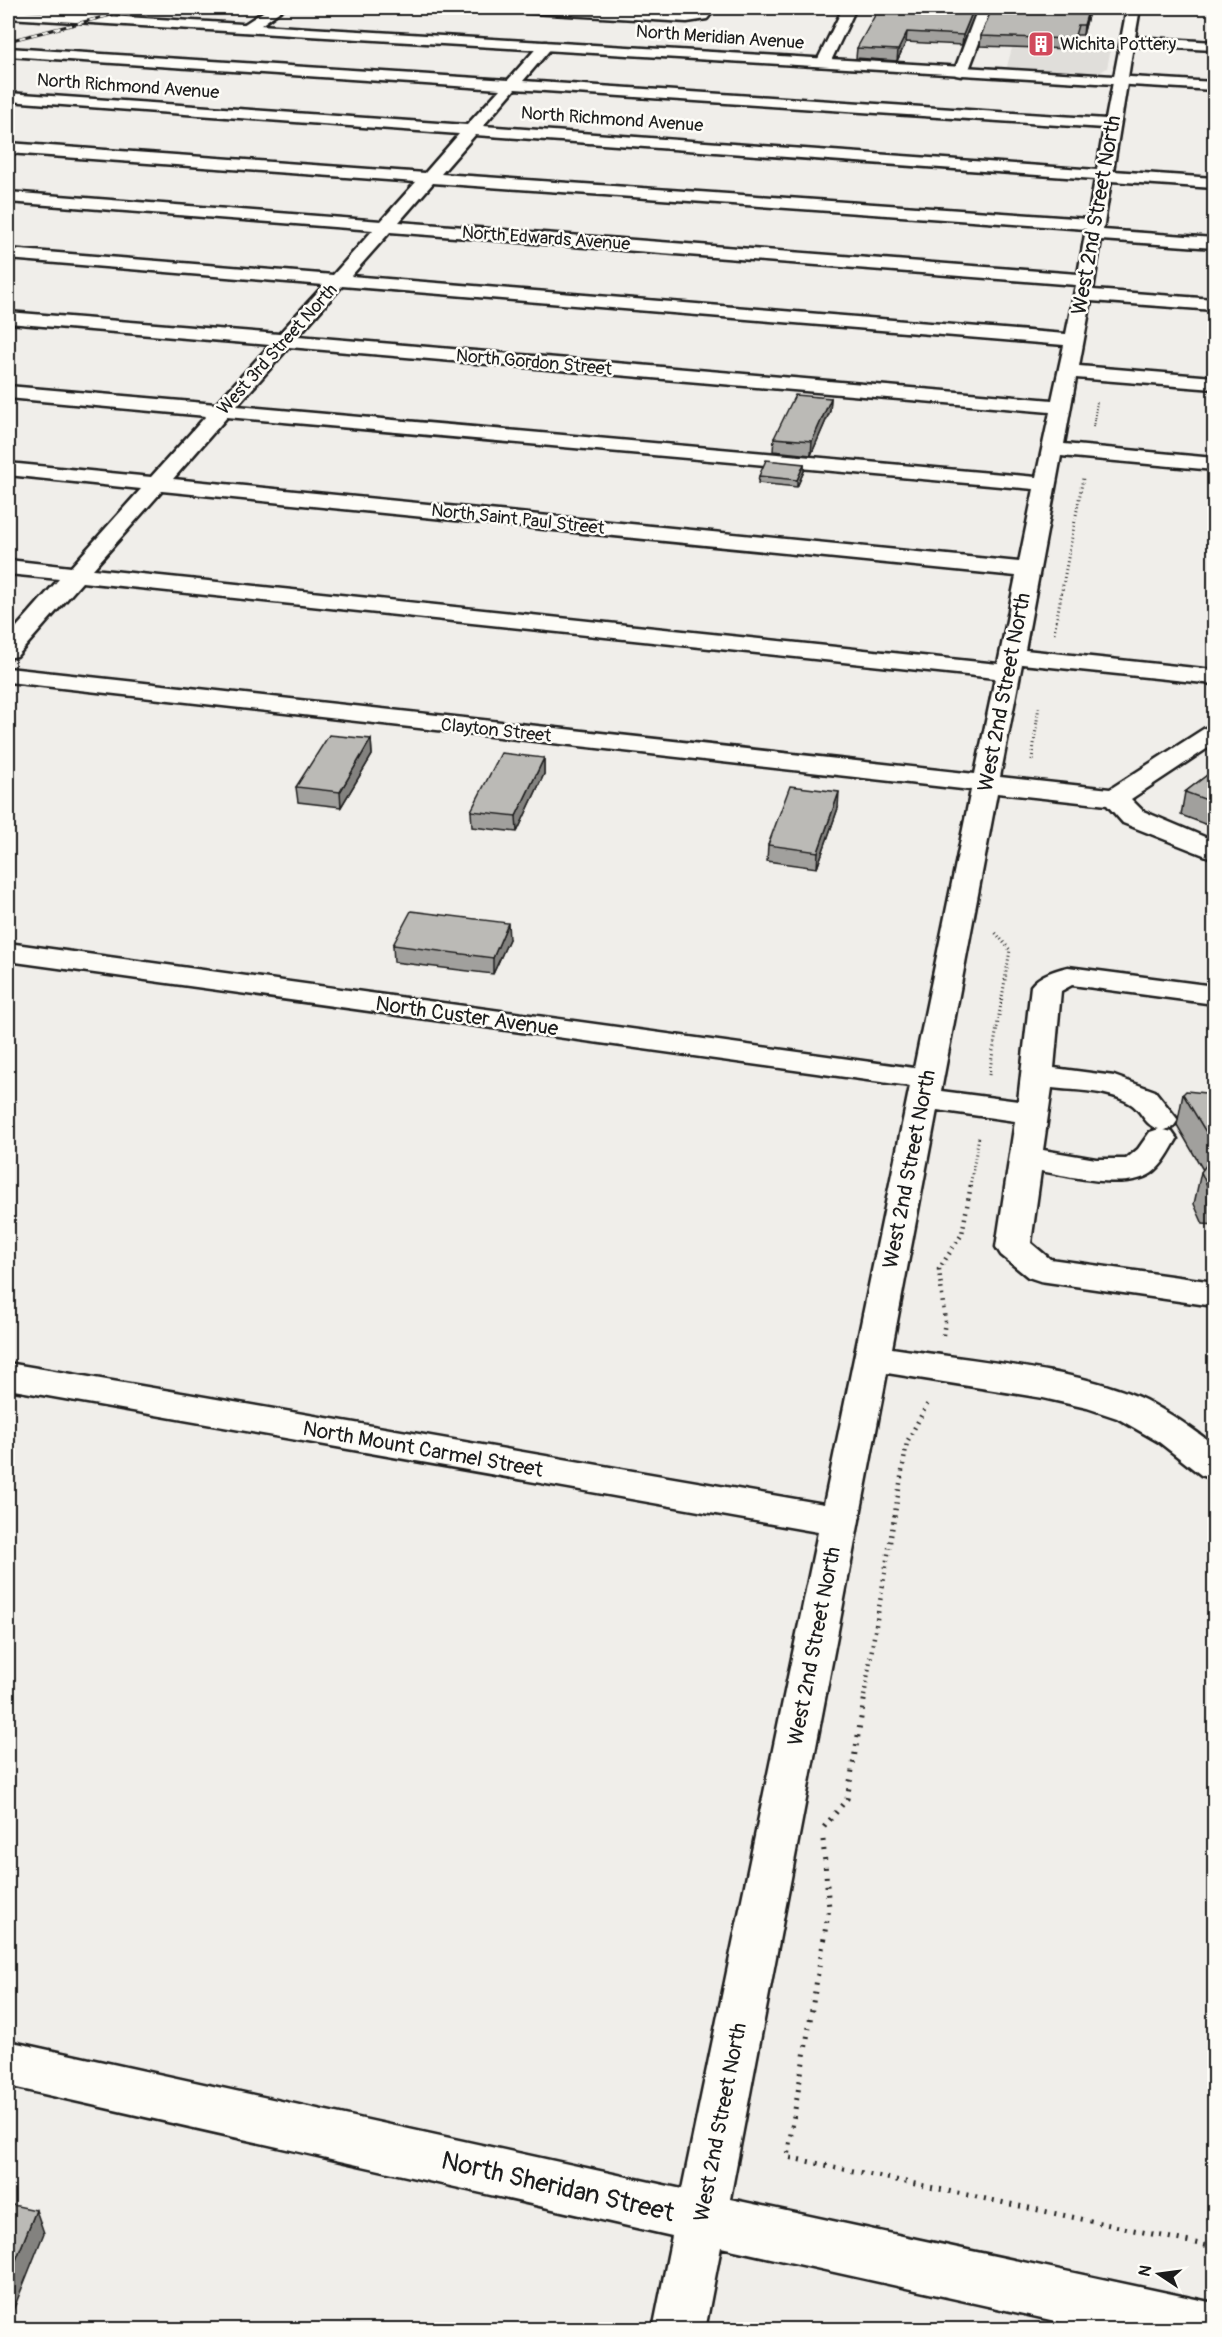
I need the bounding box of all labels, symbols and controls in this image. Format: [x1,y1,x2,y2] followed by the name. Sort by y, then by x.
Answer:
[635,20,805,55] street label: North Meridian Avenue
[1026,29,1056,59] building icon: Wichita Pottery
[1060,33,1176,56] place label: Wichita Pottery
[36,69,220,104] street label: North Richmond Avenue
[520,102,704,137] street label: North Richmond Avenue
[1066,113,1127,317] street label: West 2nd Street North
[461,221,631,256] street label: North Edwards Avenue
[212,279,342,420] street label: West 3rd Street North
[455,344,614,381] street label: North Gordon Street
[430,499,607,540] street label: North Saint Paul Street
[972,590,1037,794] street label: West 2nd Street North
[439,713,553,748] street label: Clayton Street
[374,990,561,1043] street label: North Custer Avenue
[877,1067,942,1271] street label: West 2nd Street North
[301,1415,546,1484] street label: North Mount Carmel Street
[782,1544,847,1748] street label: West 2nd Street North
[688,2020,753,2224] street label: West 2nd Street North
[438,2145,678,2229] street label: North Sheridan Street
[1129,2244,1189,2304] north arrow
[1134,2263,1156,2278] text: N

